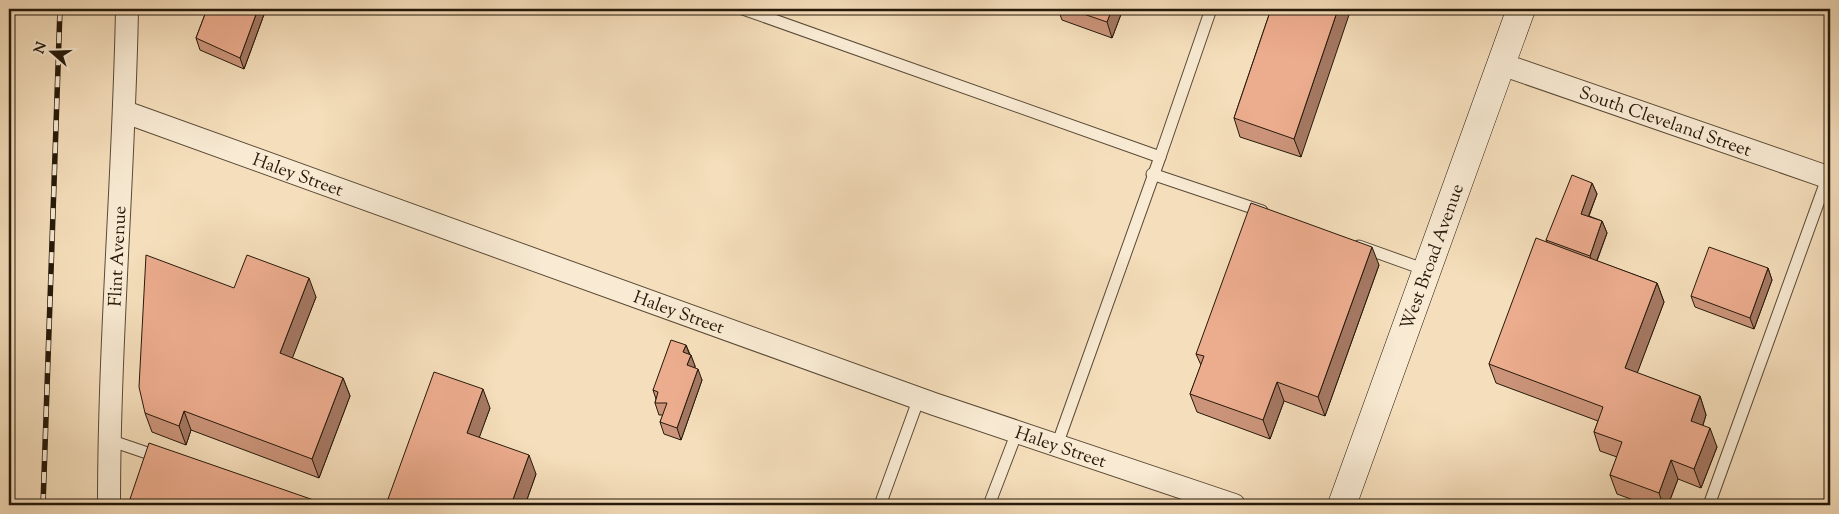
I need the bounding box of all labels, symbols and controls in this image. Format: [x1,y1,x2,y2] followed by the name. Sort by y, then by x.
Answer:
[28,28,78,78] north arrow
[30,40,53,57] text: N
[1575,81,1754,165] street label: South Cleveland Street
[248,148,346,205] street label: Haley Street
[1395,181,1472,334] street label: West Broad Avenue
[103,205,134,307] street label: Flint Avenue
[629,286,727,342] street label: Haley Street
[1011,421,1109,476] street label: Haley Street

